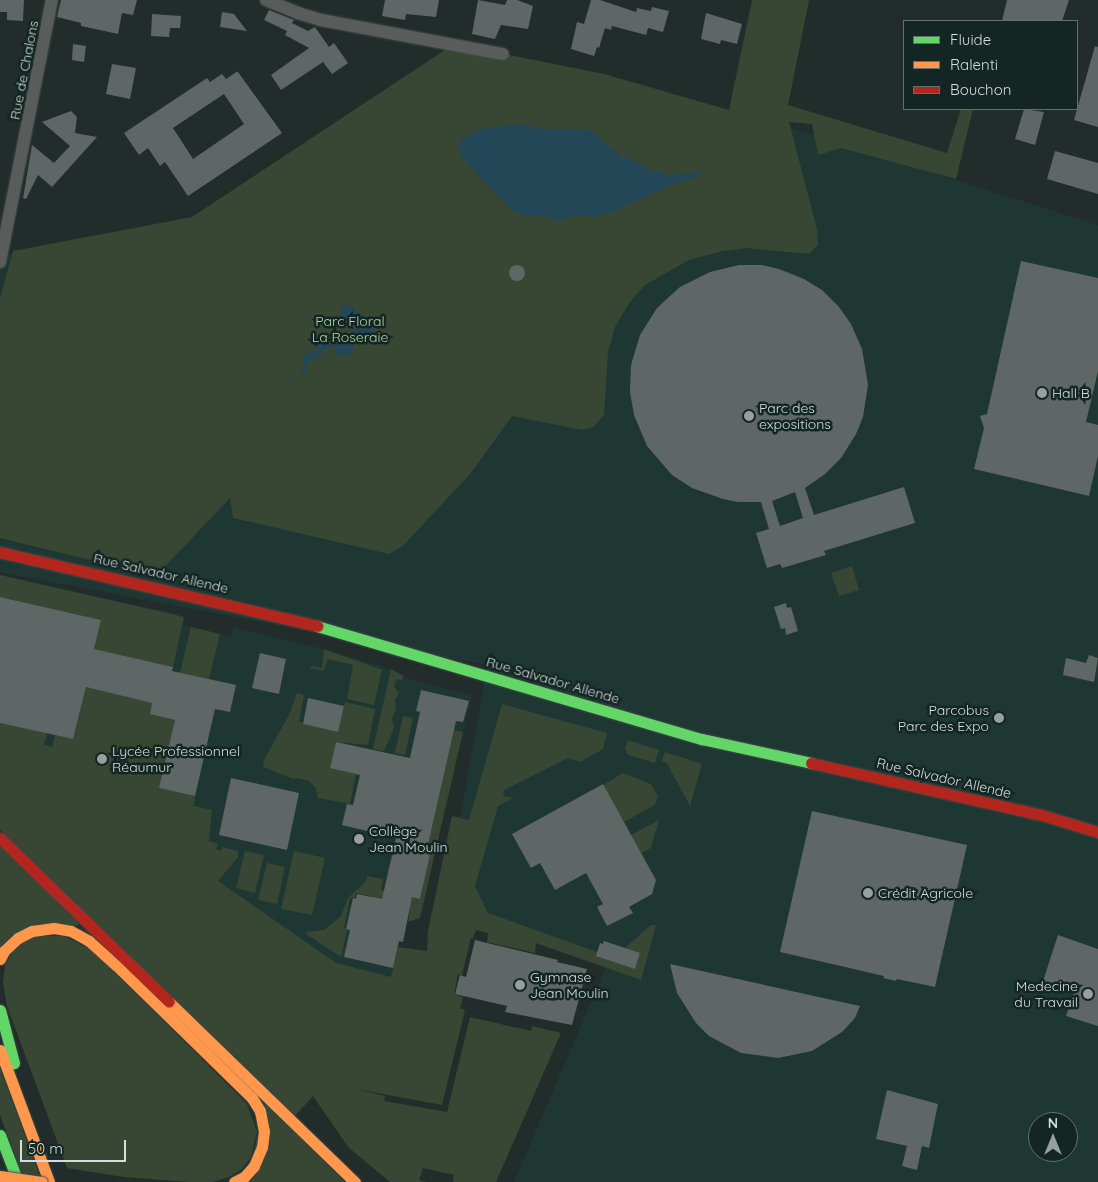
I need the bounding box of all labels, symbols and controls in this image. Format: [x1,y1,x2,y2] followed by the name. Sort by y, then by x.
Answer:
[6,19,42,121] street label: Rue de Chalons
[903,20,1078,110] legend
[950,30,991,49] text: Fluide
[950,55,998,74] text: Ralenti
[950,80,1011,99] text: Bouchon
[312,313,388,346] park label: Parc Floral La Roseraie
[1052,385,1090,401] place label: Hall B
[1036,387,1048,399] marker: Hall B
[759,400,831,432] place label: Parc des expositions
[743,410,755,422] marker: Parc des expositions
[92,549,230,597] street label: Rue Salvador Allende
[484,653,622,707] street label: Rue Salvador Allende
[898,702,989,734] place label: Parcobus Parc des Expo
[993,712,1005,724] marker: Parcobus Parc des Expo
[112,743,240,776] place label: Lycée Professionnel Réaumur
[96,753,108,765] marker: Lycée Professionnel Réaumur
[875,754,1013,802] street label: Rue Salvador Allende
[369,823,448,856] place label: Collège Jean Moulin
[353,833,365,845] marker: Collège Jean Moulin
[878,885,973,901] place label: Crédit Agricole
[862,887,874,899] marker: Crédit Agricole
[530,969,609,1002] place label: Gymnase Jean Moulin
[1014,978,1078,1010] place label: Medecine du Travail
[514,979,526,991] marker: Gymnase Jean Moulin
[1082,988,1094,1000] marker: Medecine du Travail
[1028,1112,1078,1162] north arrow
[1048,1114,1058,1132] text: N
[22,1130,129,1162] scale bar
[28,1139,63,1158] text: 50 m

